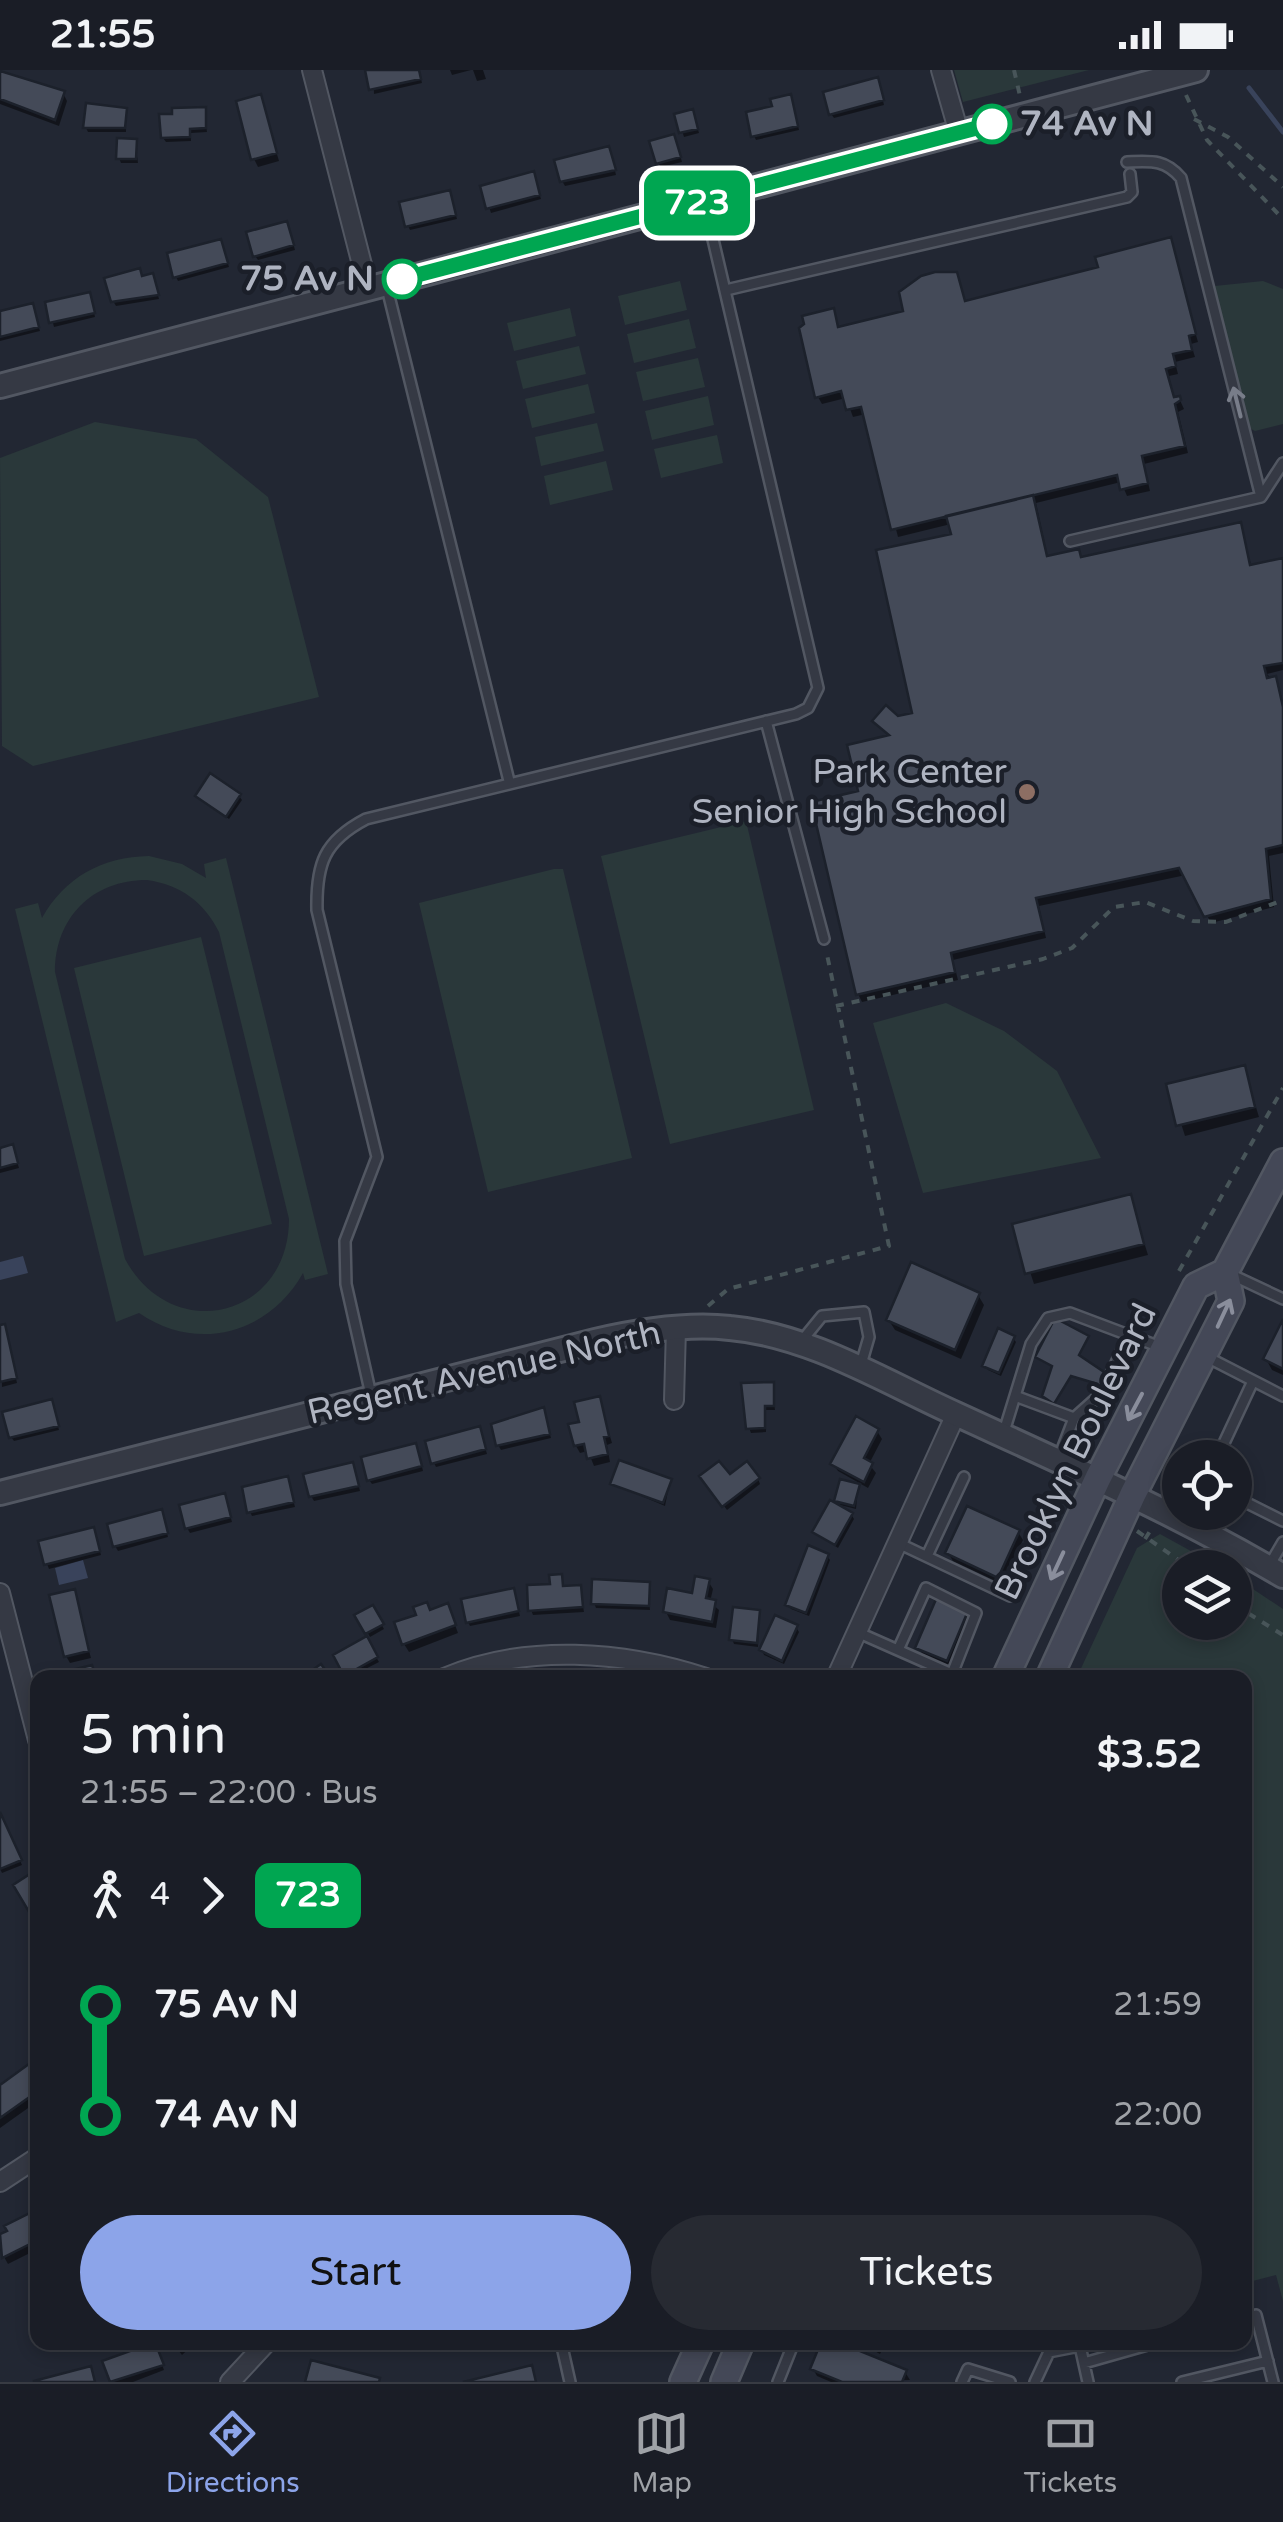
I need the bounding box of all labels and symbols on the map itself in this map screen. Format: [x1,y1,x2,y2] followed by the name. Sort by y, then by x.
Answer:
[1020,103,1154,145] place label: 74 Av N
[973,105,1011,143] marker: 74 Av N
[640,170,754,236] line badge: 723
[240,258,374,300] place label: 75 Av N
[383,260,421,298] marker: 75 Av N
[1227,387,1246,418] one-way arrow
[692,751,1008,833] place label: Park Center Senior High School
[1016,781,1038,803] marker: Park Center Senior High School
[986,1297,1166,1607] street label: Brooklyn Boulevard
[1215,1299,1234,1329] one-way arrow
[303,1312,665,1434] street label: Regent Avenue North
[1125,1391,1145,1421] one-way arrow
[1047,1550,1065,1581] one-way arrow

